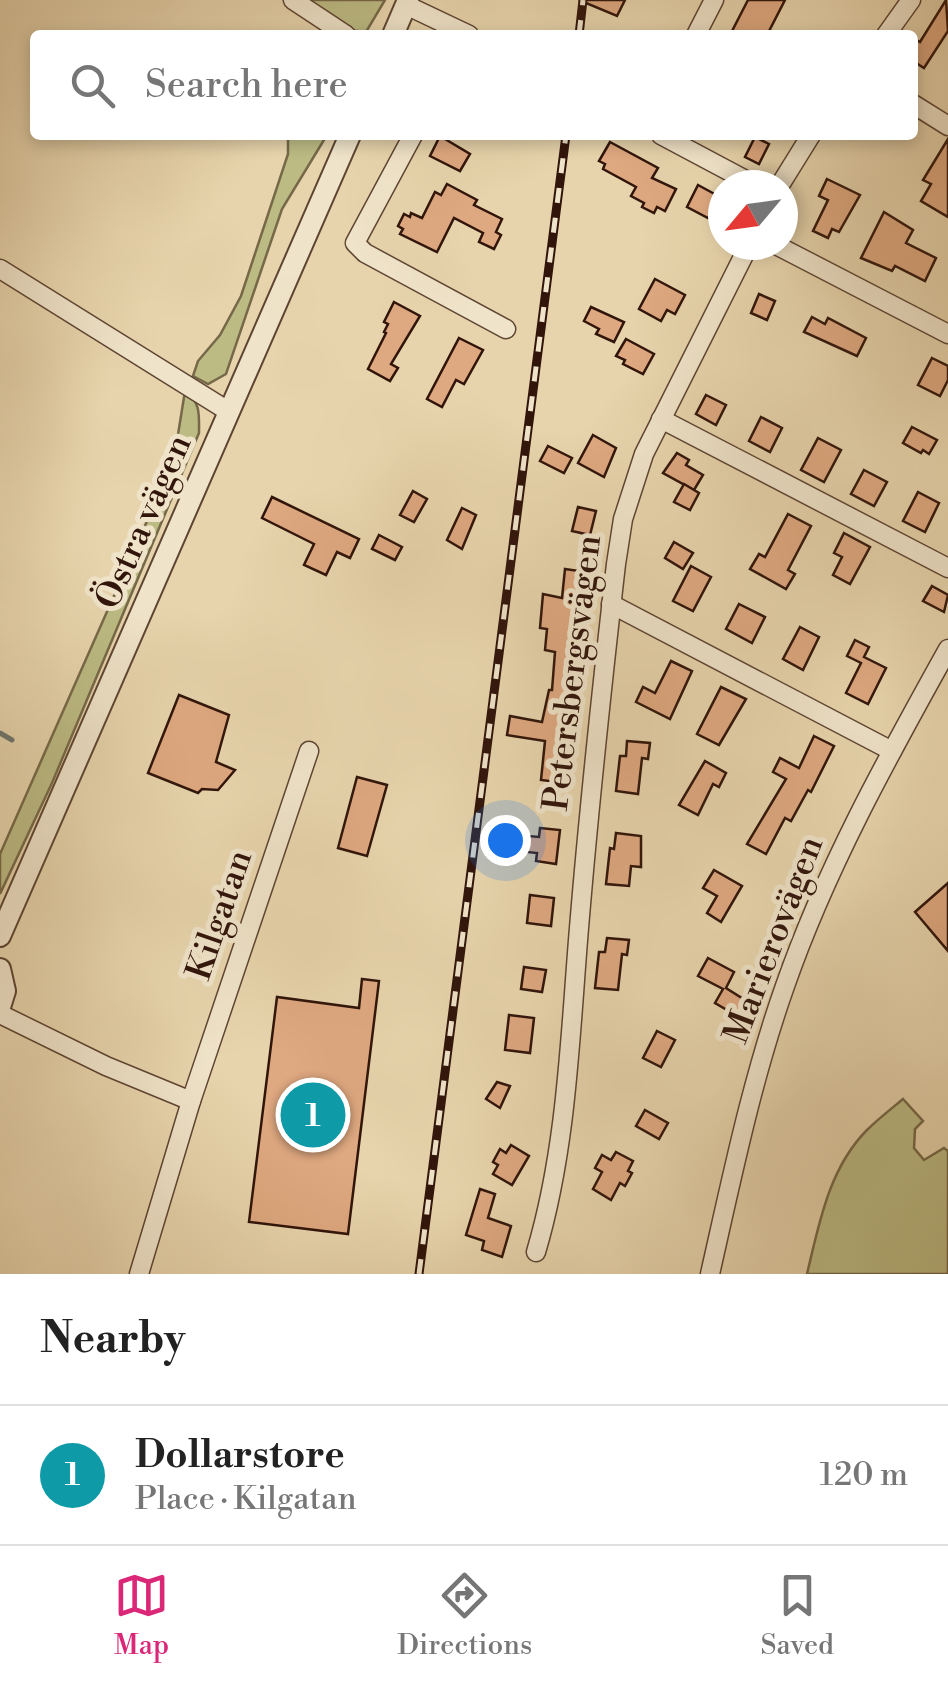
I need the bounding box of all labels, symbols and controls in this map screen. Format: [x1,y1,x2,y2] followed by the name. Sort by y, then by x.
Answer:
[30,30,918,140] search box
[65,58,120,113] icon: search
[145,62,348,109] text: Search here
[708,170,798,260] north arrow
[85,427,202,616] street label: Östra vägen
[535,533,611,813] street label: Petersbergsvägen
[480,815,531,866] your location
[715,830,833,1050] street label: Marierovägen
[178,844,262,986] street label: Kilgatan
[280,1078,346,1152] pin: 1
[40,1313,185,1366] text: Nearby
[135,1432,345,1479] text: Dollarstore
[65,1455,80,1495] text: 1
[819,1455,908,1495] text: 120 m
[135,1479,357,1519] text: Place · Kilgatan
[114,1568,169,1663] tab: Map
[397,1568,532,1663] tab: Directions
[760,1568,834,1663] tab: Saved

